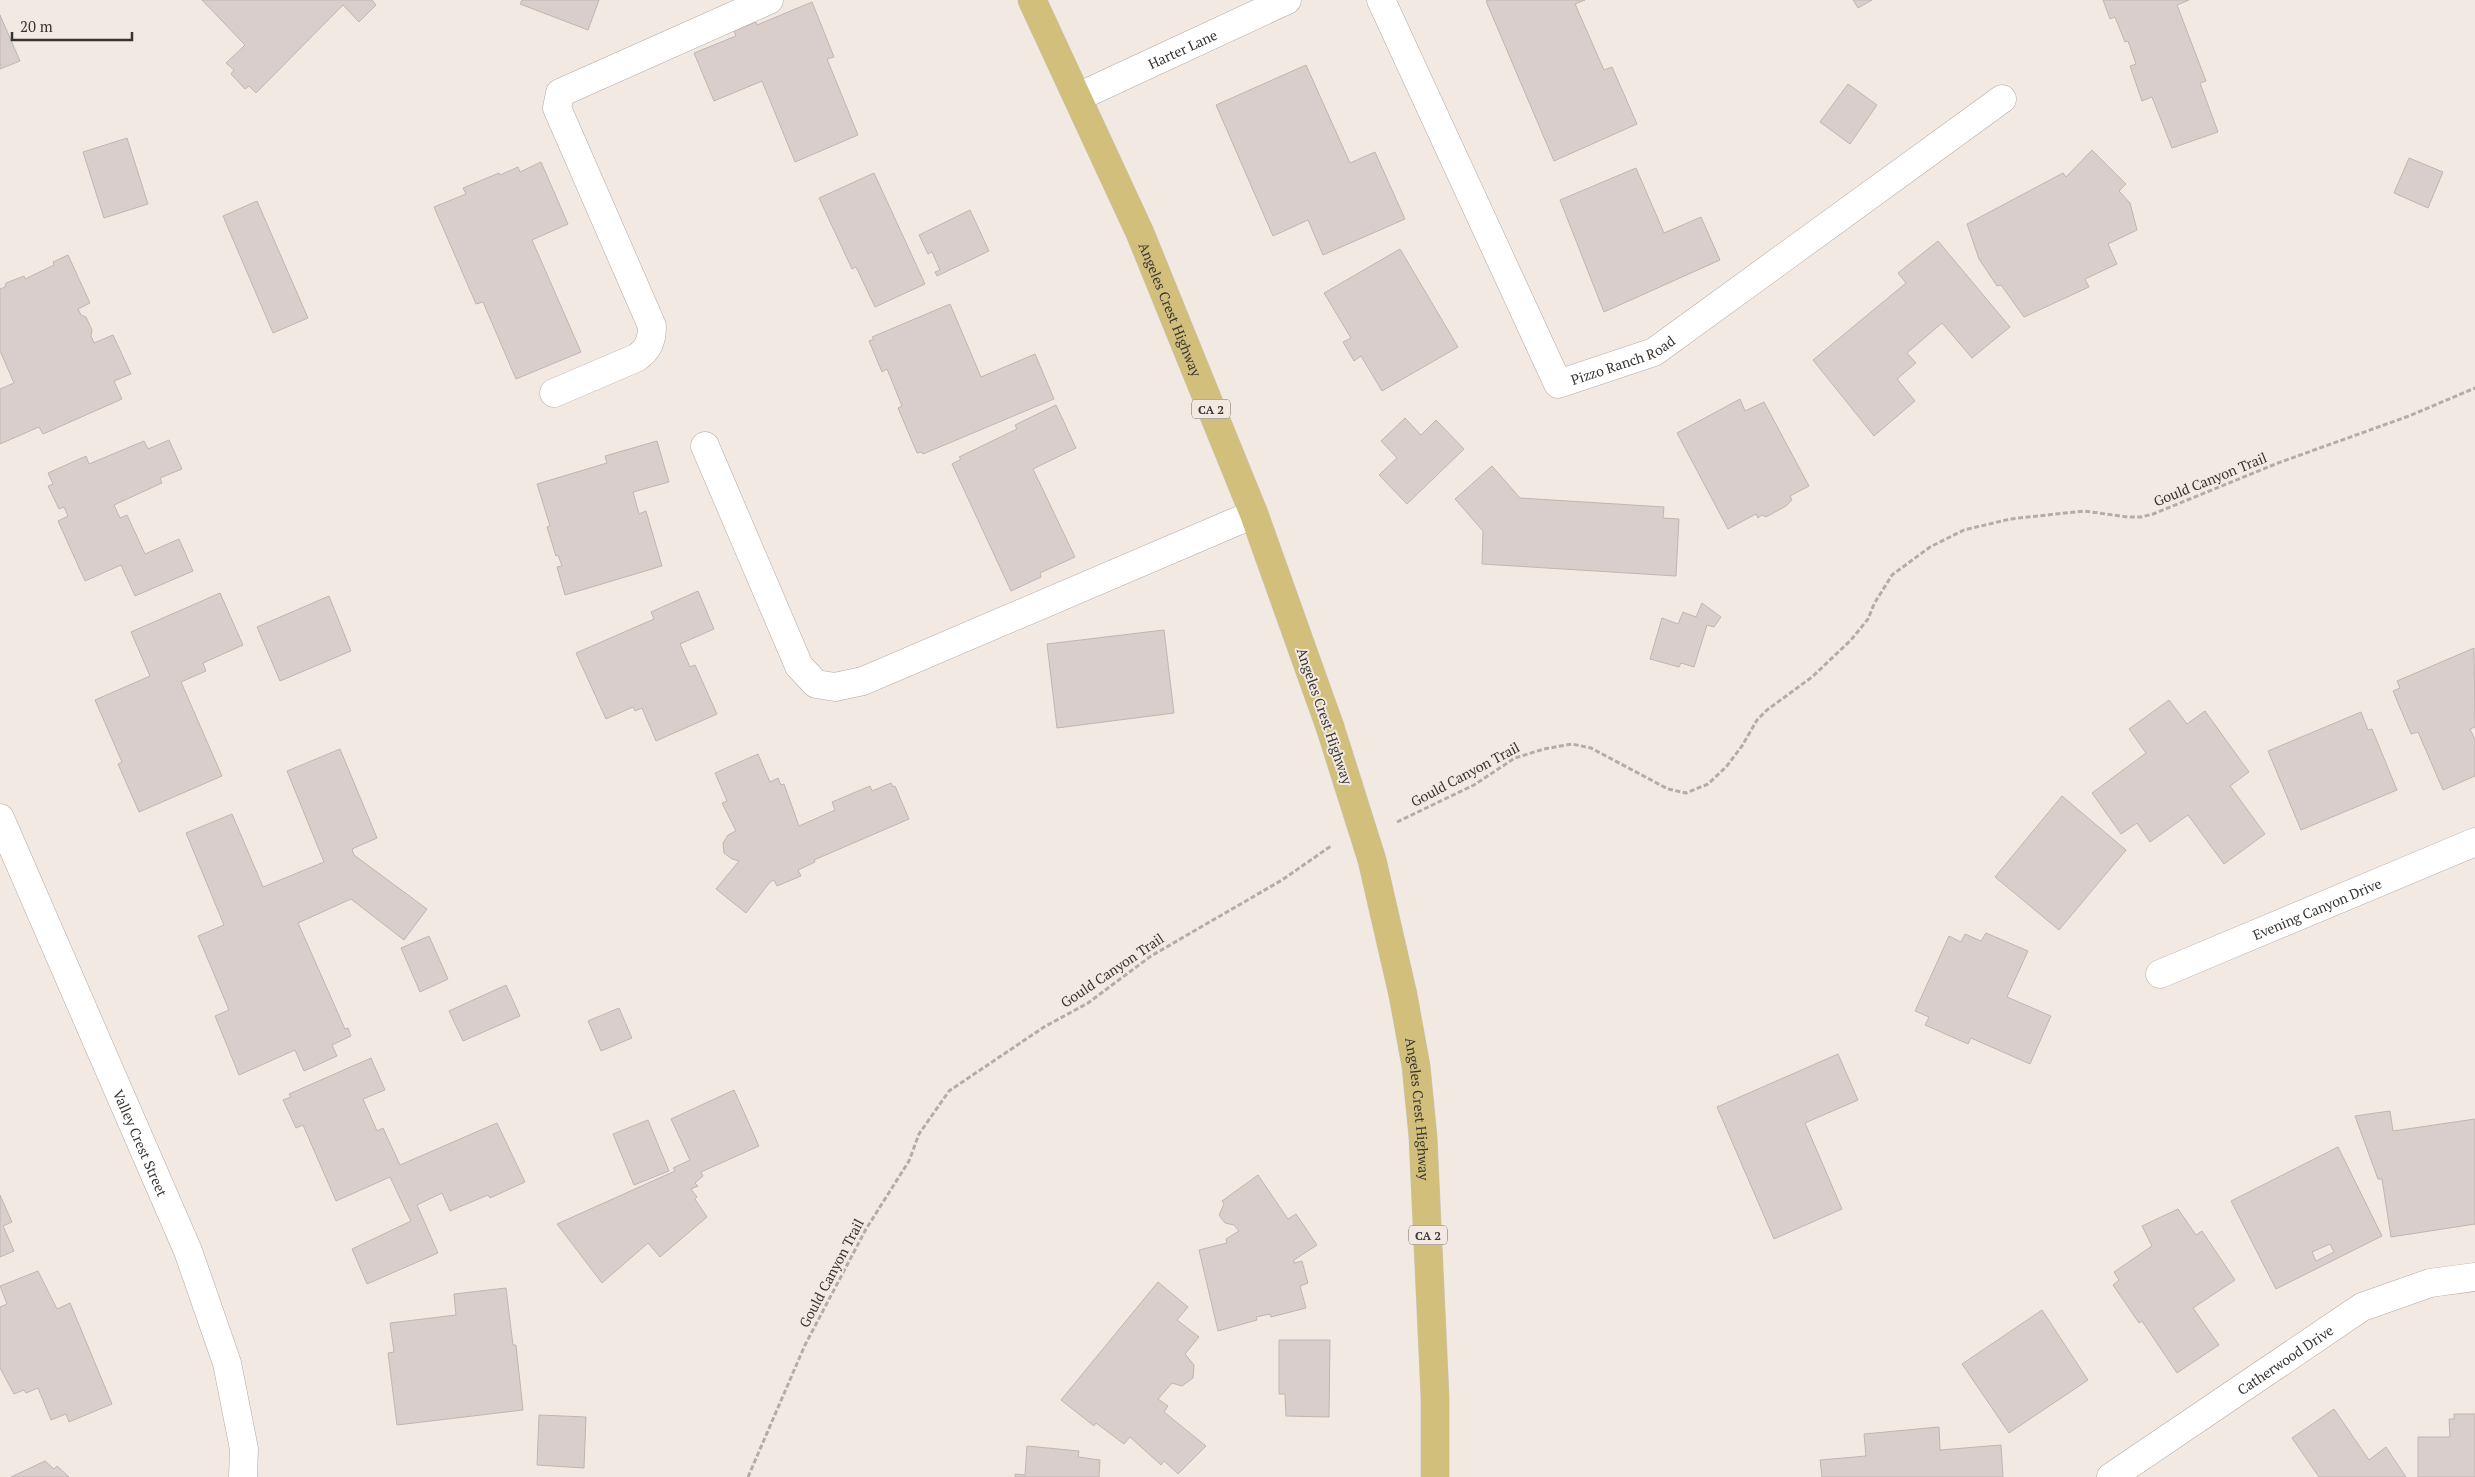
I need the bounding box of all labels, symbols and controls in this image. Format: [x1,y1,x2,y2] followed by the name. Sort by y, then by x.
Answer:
[12,10,132,42] scale bar
[20,16,53,36] text: 20 m
[1145,24,1220,73] street label: Harter Lane
[1135,239,1207,380] street label: Angeles Crest Highway
[1568,330,1679,389] street label: Pizzo Ranch Road
[1192,399,1230,418] road number: CA 2
[2151,448,2269,510] street label: Gould Canyon Trail
[1293,645,1358,788] street label: Angeles Crest Highway
[1407,737,1523,811] street label: Gould Canyon Trail
[2250,873,2384,944] street label: Evening Canyon Drive
[1057,928,1167,1012] street label: Gould Canyon Trail
[1401,1036,1435,1182] street label: Angeles Crest Highway
[109,1086,173,1200] street label: Valley Crest Street
[794,1215,868,1331] street label: Gould Canyon Trail
[1409,1226,1447,1244] road number: CA 2
[2233,1320,2337,1399] street label: Catherwood Drive

